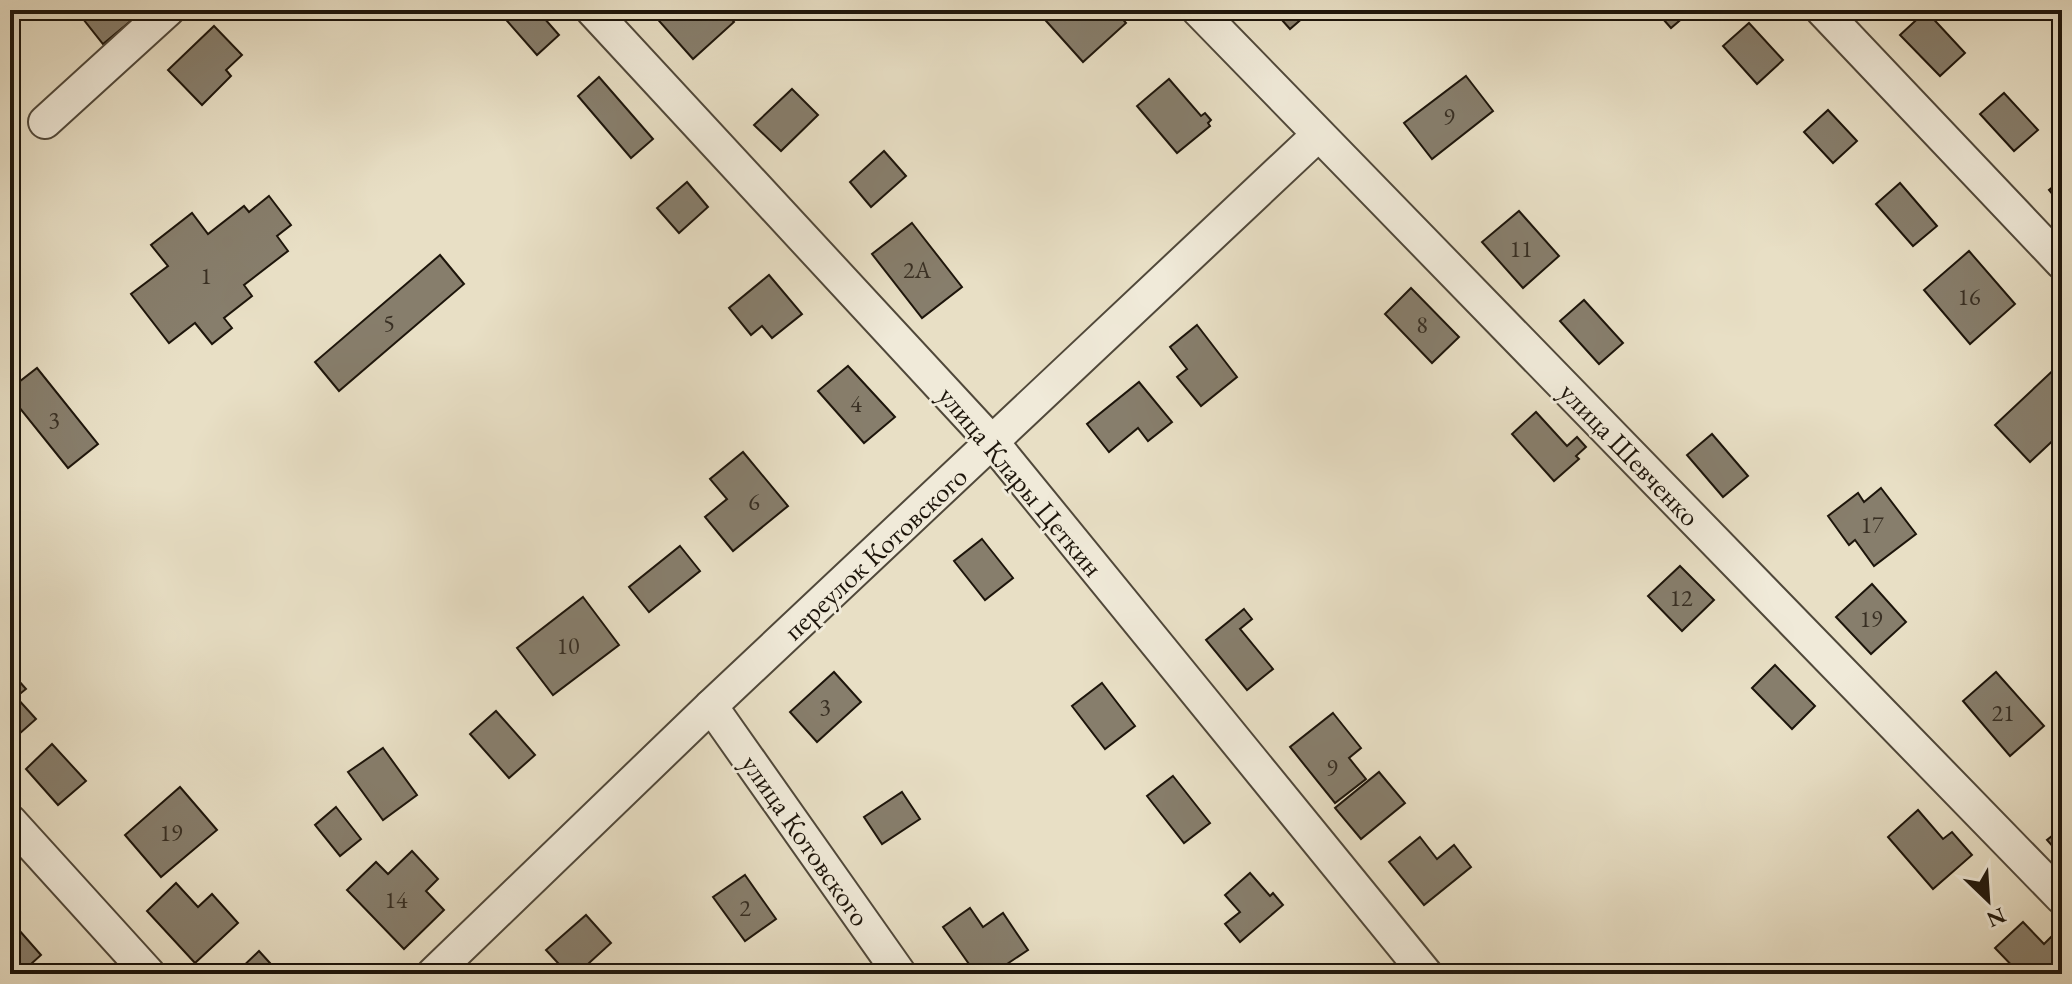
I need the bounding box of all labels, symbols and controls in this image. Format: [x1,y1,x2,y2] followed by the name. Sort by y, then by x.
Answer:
[1443,101,1455,132] house number: 9
[1509,233,1533,264] house number: 11
[903,254,931,285] house number: 2А
[200,260,212,291] house number: 1
[1957,281,1981,312] house number: 16
[383,307,395,338] house number: 5
[1416,309,1428,340] house number: 8
[1552,374,1708,534] street label: улица Шевченко
[931,378,1111,584] street label: улица Клары Цеткин
[850,388,862,419] house number: 4
[48,404,60,435] house number: 3
[775,458,975,648] street label: переулок Котовского
[748,486,760,517] house number: 6
[1860,509,1884,540] house number: 17
[1669,582,1693,613] house number: 12
[1859,603,1883,634] house number: 19
[556,630,580,661] house number: 10
[819,691,831,722] house number: 3
[1991,697,2015,728] house number: 21
[733,747,879,933] street label: улица Котовского
[1326,752,1338,783] house number: 9
[159,817,183,848] house number: 19
[1948,860,2028,940] north arrow
[384,884,408,915] house number: 14
[739,892,751,923] house number: 2
[1982,901,2010,935] text: N

